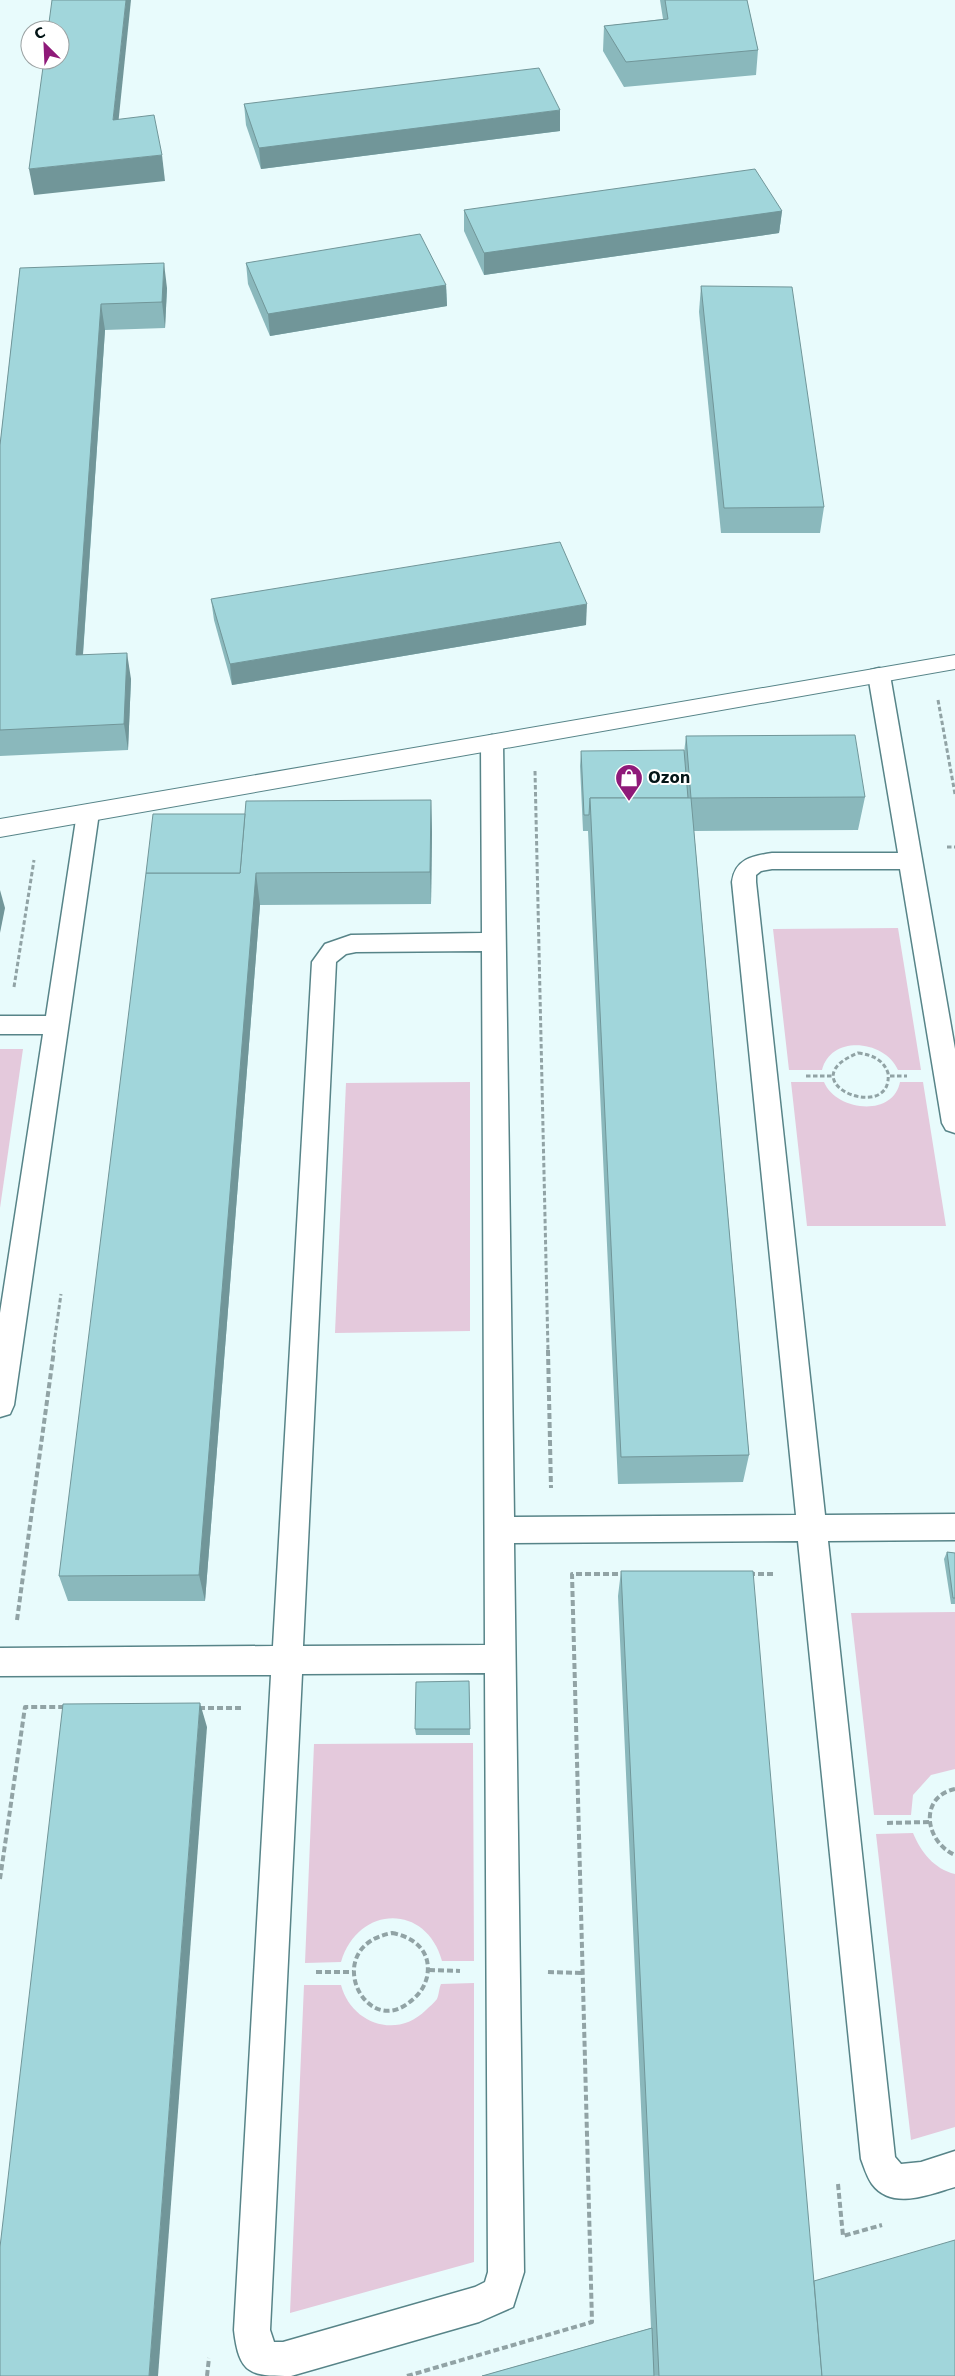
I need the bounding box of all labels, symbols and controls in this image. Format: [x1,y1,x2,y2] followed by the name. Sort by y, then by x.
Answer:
[20,20,70,70] north arrow
[32,24,48,43] text: С
[614,763,644,802] shop icon: Ozon
[648,769,690,787] place label: Ozon

